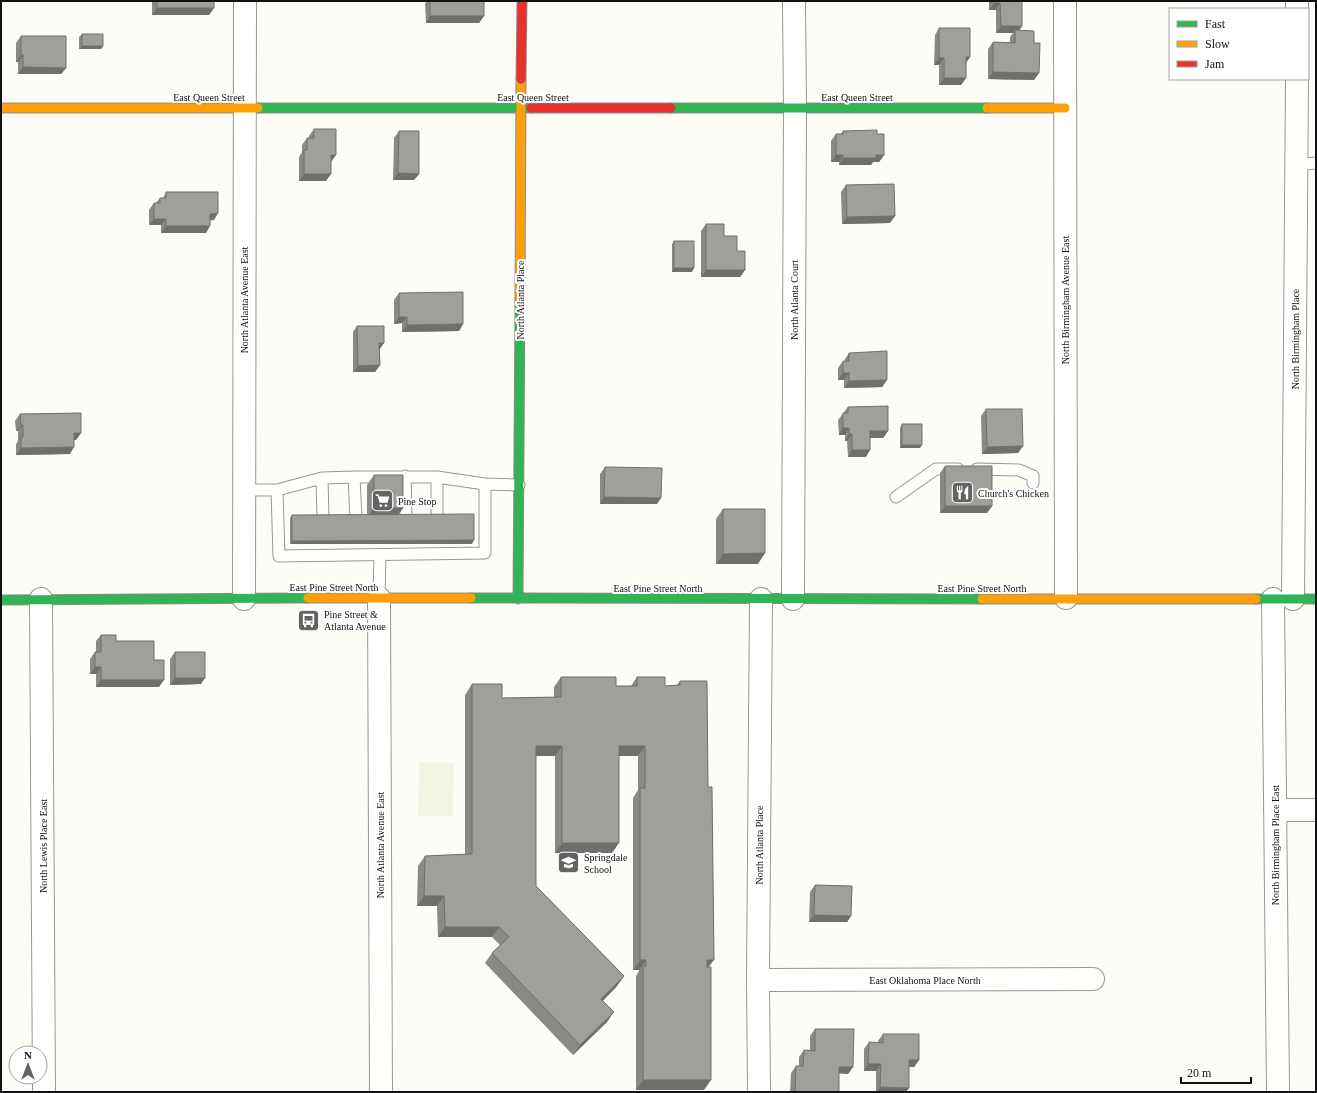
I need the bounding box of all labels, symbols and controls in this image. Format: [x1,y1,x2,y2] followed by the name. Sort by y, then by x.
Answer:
[1169,8,1309,80] legend
[1205,17,1226,31] text: Fast
[1205,37,1230,51] text: Slow
[1205,57,1225,71] text: Jam
[173,92,245,103] street label: East Queen Street
[497,92,569,103] street label: East Queen Street
[821,92,893,103] street label: East Queen Street
[1060,236,1071,364] street label: North Birmingham Avenue East
[239,246,250,353] street label: North Atlanta Avenue East
[515,260,526,339] street label: North Atlanta Place
[789,260,800,340] street label: North Atlanta Court
[1290,288,1301,389] street label: North Birmingham Place
[950,480,976,506] restaurant icon: Church's Chicken
[369,488,395,514] supermarket icon: Pine Stop
[978,488,1049,499] place label: Church's Chicken
[398,496,437,507] place label: Pine Stop
[289,582,379,593] street label: East Pine Street North
[613,583,703,594] street label: East Pine Street North
[937,583,1027,594] street label: East Pine Street North
[295,607,321,633] bus stop icon: Pine Street & Atlanta Avenue
[324,609,386,632] place label: Pine Street & Atlanta Avenue
[1270,785,1281,905] street label: North Birmingham Place East
[375,791,386,898] street label: North Atlanta Avenue East
[38,799,49,893] street label: North Lewis Place East
[754,805,765,884] street label: North Atlanta Place
[556,850,582,876] school or university icon: Springdale School
[584,852,628,875] place label: Springdale School
[869,975,981,986] street label: East Oklahoma Place North
[8,1045,48,1085] north arrow
[24,1049,32,1061] text: N
[1181,1059,1251,1085] scale bar
[1187,1066,1212,1080] text: 20 m

